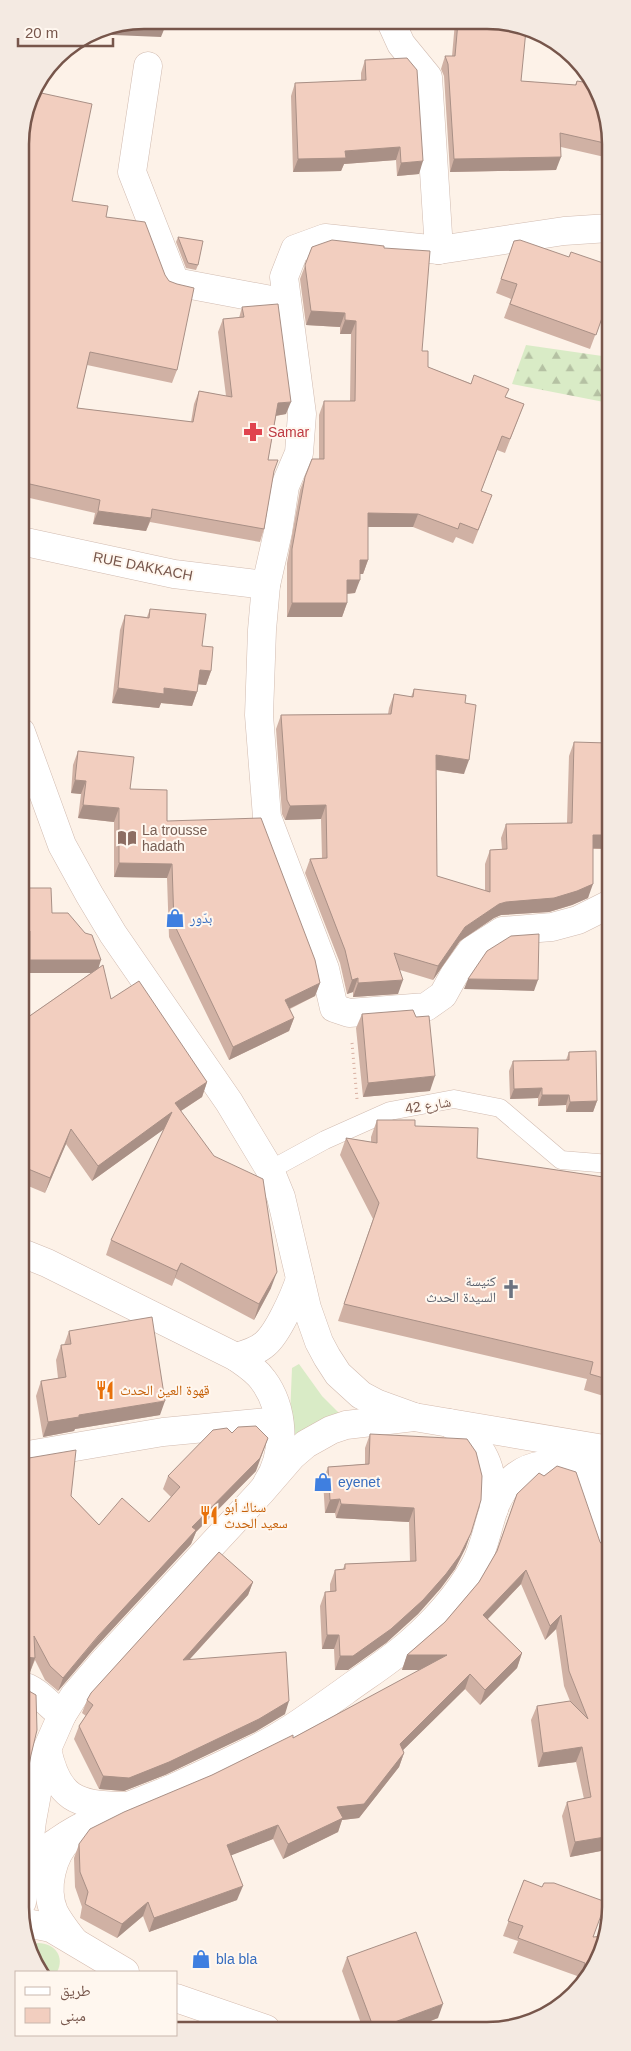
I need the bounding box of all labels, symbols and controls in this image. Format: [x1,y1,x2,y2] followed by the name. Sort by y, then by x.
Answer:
[18,15,112,47] scale bar
[25,24,58,41] text: 20 m
[242,421,264,443] pharmacy icon: Samar
[268,424,310,440] place label: Samar
[92,548,194,584] street label: RUE DAKKACH
[142,822,208,854] place label: La trousse hadath
[116,827,138,849] library icon: La trousse hadath
[164,907,186,929] shop icon: بدّور
[189,910,213,927] place label: بدّور
[404,1093,452,1118] street label: شارع 42
[426,1273,496,1305] place label: كنيسة السيدة الحدث
[500,1278,522,1300] church icon: كنيسة السيدة الحدث
[94,1379,116,1401] restaurant icon: قهوة العين الحدث
[120,1382,210,1399] place label: قهوة العين الحدث
[312,1471,334,1493] shop icon: eyenet
[338,1474,380,1490] place label: eyenet
[224,1499,288,1531] place label: سناك أبو سعيد الحدث
[198,1504,220,1526] restaurant icon: سناك أبو سعيد الحدث
[190,1948,212,1970] shop icon: bla bla
[216,1951,257,1967] place label: bla bla
[15,1971,178,2036] legend
[60,1982,91,2001] text: طريق
[60,2007,86,2026] text: مبنى

